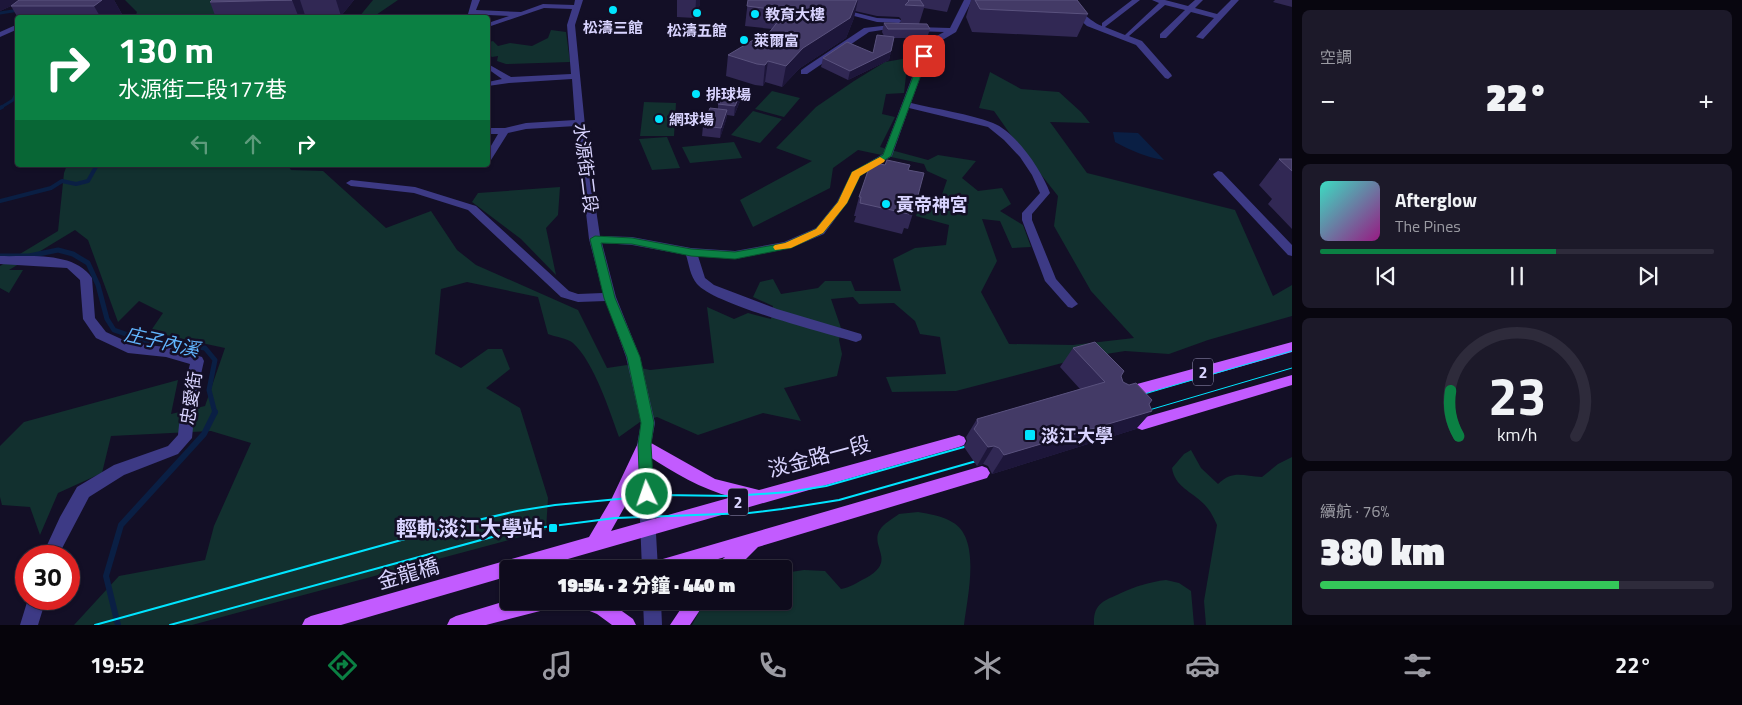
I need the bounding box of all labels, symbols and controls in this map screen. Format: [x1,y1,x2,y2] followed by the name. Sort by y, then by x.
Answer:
[765,3,825,26] place label: 教育大樓
[607,4,619,16] marker: 松濤三館
[691,7,703,19] marker: 松濤五館
[749,8,761,20] marker: 教育大樓
[583,16,643,39] place label: 松濤三館
[667,19,727,42] place label: 松濤五館
[118,23,214,77] text: 130 m
[754,29,799,52] place label: 萊爾富
[738,34,750,46] marker: 萊爾富
[35,35,100,100] icon: right
[903,35,945,77] pin
[910,42,938,70] icon: arrive
[1320,45,1352,69] text: 空調
[1486,68,1548,126] text: 22°
[118,72,287,106] text: 水源街二段177巷
[1320,77,1336,120] text: −
[1698,77,1714,120] text: +
[706,83,751,106] place label: 排球場
[690,88,702,100] marker: 排球場
[669,108,714,131] place label: 網球場
[653,113,665,125] marker: 網球場
[567,122,605,214] street label: 水源街二段
[186,130,214,158] icon: left
[239,130,267,158] icon: ahead
[292,130,320,158] icon: right
[1395,185,1477,214] text: Afterglow
[896,191,968,218] place label: 黃帝神宮
[880,198,892,210] marker: 黃帝神宮
[1395,214,1461,238] text: The Pines
[1372,262,1400,290] icon: previous
[1503,262,1531,290] icon: pause
[1634,262,1662,290] icon: next
[122,318,205,364] water label: 庄子內溪
[1488,356,1546,435] text: 23
[1193,358,1213,386] road number: 2
[173,369,209,427] street label: 忠愛街
[1497,421,1537,448] text: km/h
[1041,422,1113,449] place label: 淡江大學
[764,427,874,485] street label: 淡金路一段
[1023,428,1037,442] marker: 淡江大學
[620,467,672,519] position arrow
[728,488,748,516] road number: 2
[1320,499,1389,523] text: 續航 · 76%
[396,512,543,544] place label: 輕軌淡江大學站
[547,522,559,534] marker: 輕軌淡江大學站
[1320,522,1445,580] text: 380 km
[15,545,80,610] speed limit sign: 30
[373,549,443,597] street label: 金龍橋
[557,570,735,599] text: 19:54 · 2 分鐘 · 440 m
[90,648,145,682] text: 19:52
[325,648,360,683] icon: directions
[540,648,575,683] icon: music
[755,648,790,683] icon: phone
[970,648,1005,683] icon: climate
[1185,648,1220,683] icon: car
[1400,648,1435,683] icon: filters
[1615,648,1652,682] text: 22°

